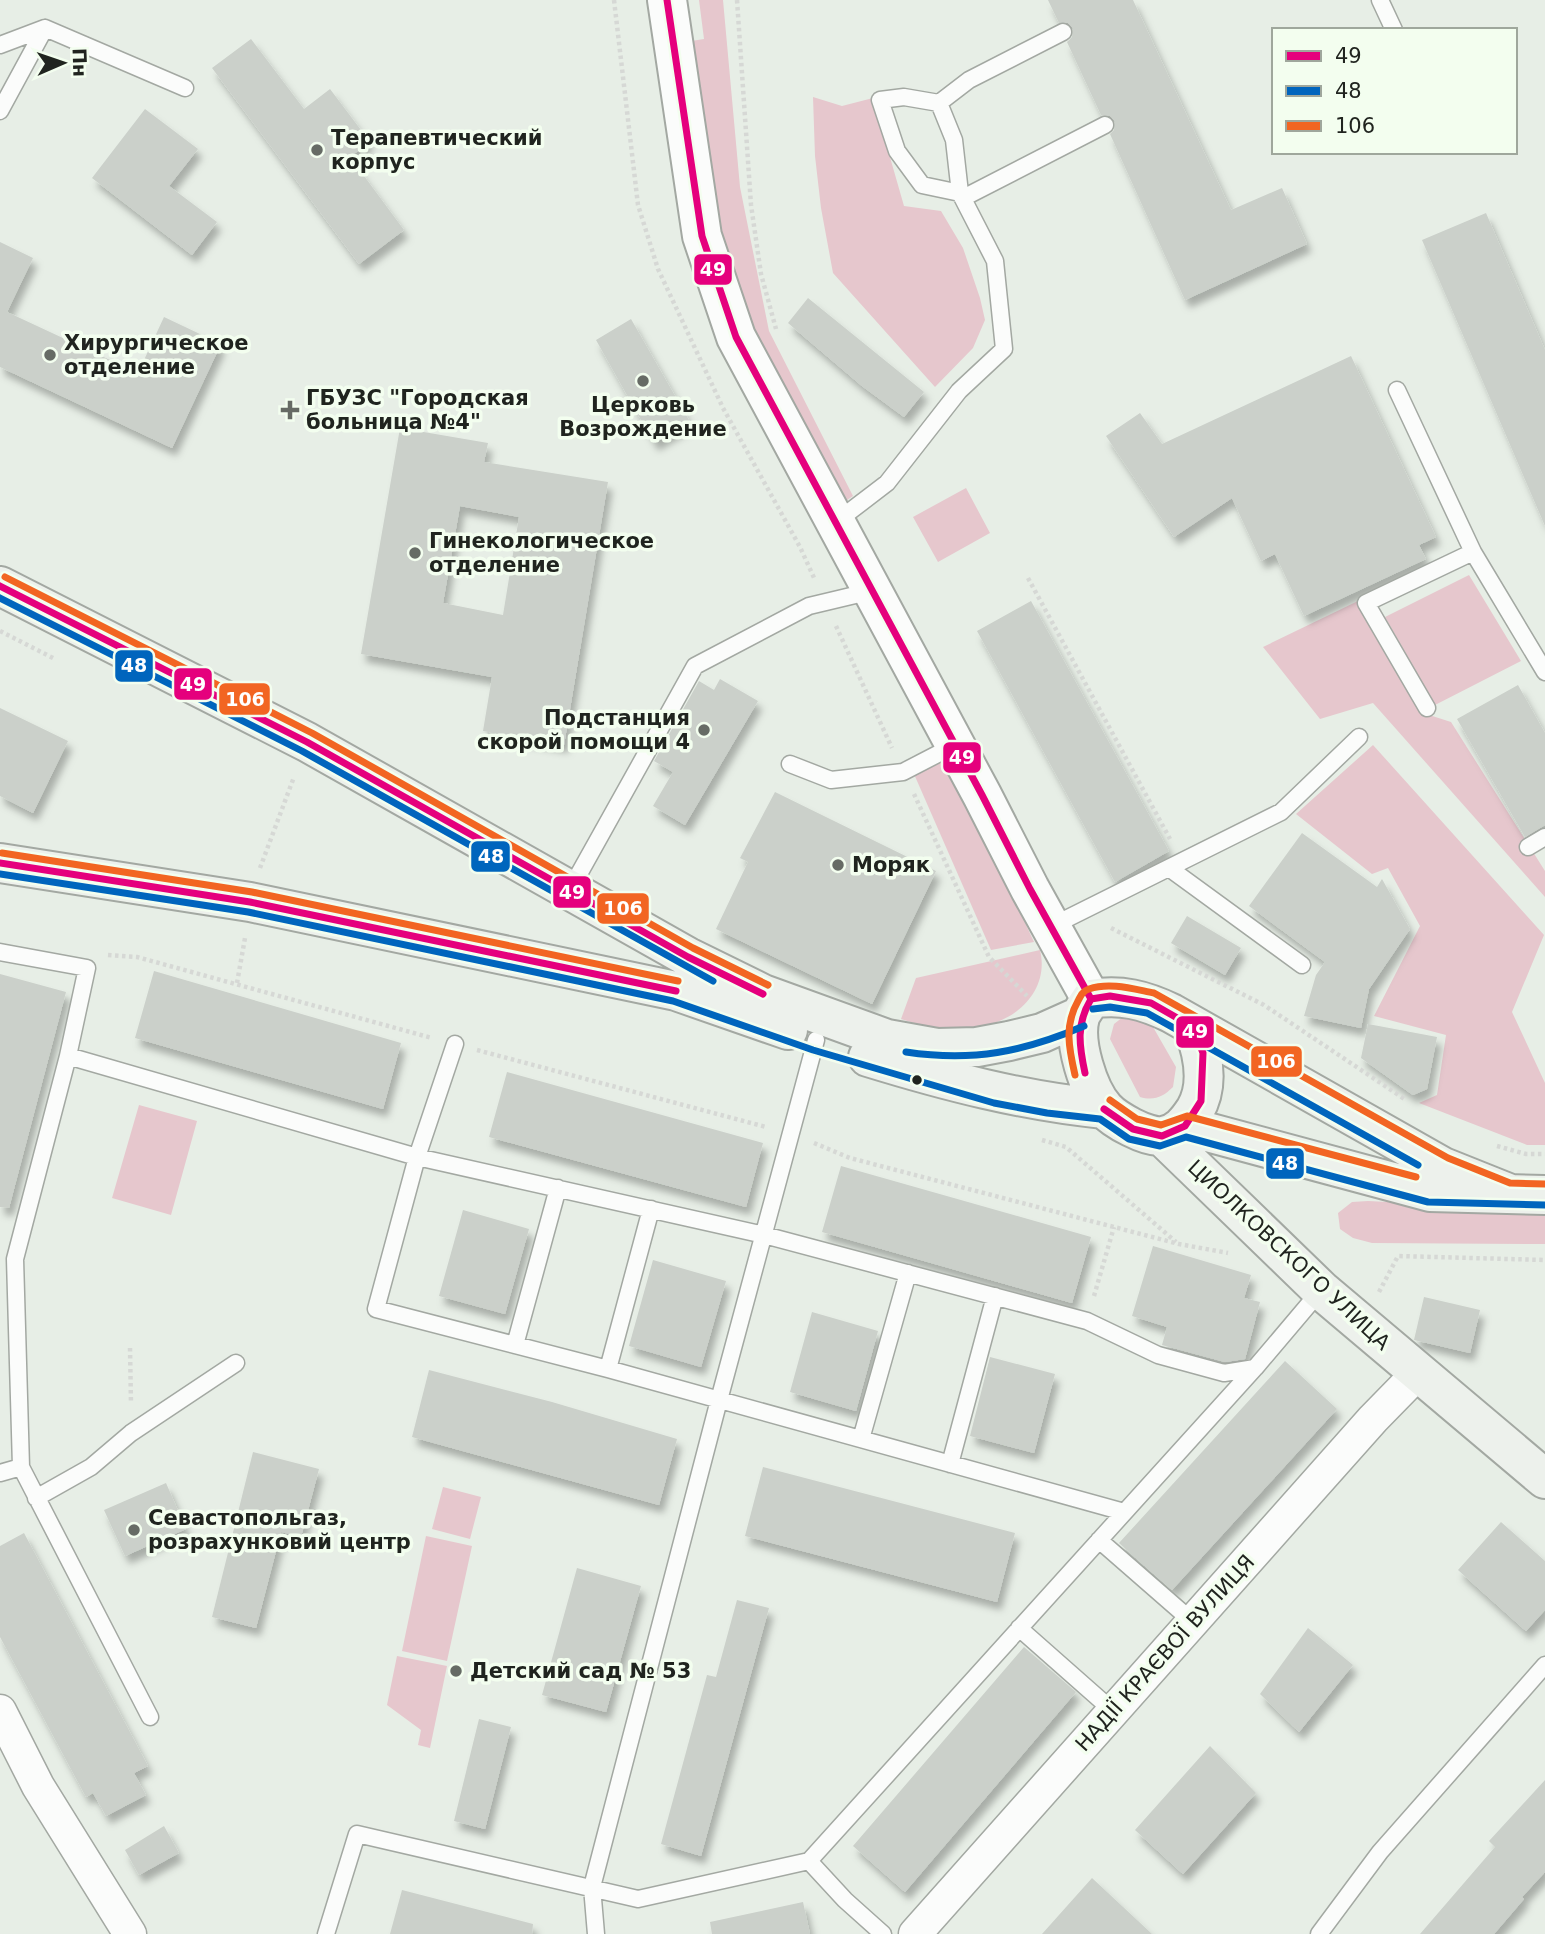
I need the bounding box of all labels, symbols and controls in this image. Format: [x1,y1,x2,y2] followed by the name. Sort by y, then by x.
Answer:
[28,28,98,98] north arrow
[1272,28,1517,154] legend
[1335,44,1362,68] text: 49
[68,48,91,77] text: Пн
[1335,79,1362,103] text: 48
[1335,114,1375,138] text: 106
[331,126,543,174] place label: Терапевтический корпус
[309,142,325,158] marker: Терапевтический корпус
[693,253,733,286] line badge: 49
[700,258,726,280] text: 49
[64,331,248,379] place label: Хирургическое отделение
[42,347,58,363] marker: Хирургическое отделение
[635,373,651,389] marker: Церковь Возрождение
[306,386,529,434] place label: ГБУЗС "Городская больница №4"
[559,393,727,441] place label: Церковь Возрождение
[280,400,300,420] marker: ГБУЗС "Городская больница №4"
[429,529,654,577] place label: Гинекологическое отделение
[407,545,423,561] marker: Гинекологическое отделение
[114,649,154,683] line badge: 48
[121,654,147,676] text: 48
[173,667,213,701] line badge: 49
[180,673,206,695] text: 49
[218,682,271,716] line badge: 106
[225,688,265,710] text: 106
[477,706,690,754] place label: Подстанция скорой помощи 4
[696,722,712,738] marker: Подстанция скорой помощи 4
[942,741,982,774] line badge: 49
[949,746,975,768] text: 49
[470,840,511,873] line badge: 48
[478,845,504,867] text: 48
[852,853,930,877] place label: Моряк
[830,857,846,873] marker: Моряк
[552,875,592,909] line badge: 49
[559,881,585,903] text: 49
[596,892,650,925] line badge: 106
[603,897,643,919] text: 106
[1175,1015,1215,1049] line badge: 49
[1182,1020,1208,1042] text: 49
[1250,1045,1303,1078] line badge: 106
[1256,1050,1296,1072] text: 106
[910,1073,924,1087] unlabelled marker
[1265,1147,1305,1180] line badge: 48
[1272,1152,1298,1174] text: 48
[1183,1155,1395,1355] street label: ЦИОЛКОВСКОГО УЛИЦА
[148,1506,411,1554] place label: Севастопольгаз, розрахунковий центр
[126,1522,142,1538] marker: Севастопольгаз, розрахунковий центр
[1070,1549,1259,1756] street label: НАДІЇ КРАЄВОЇ ВУЛИЦЯ
[470,1659,691,1683] place label: Детский сад № 53
[448,1663,464,1679] marker: Детский сад № 53

